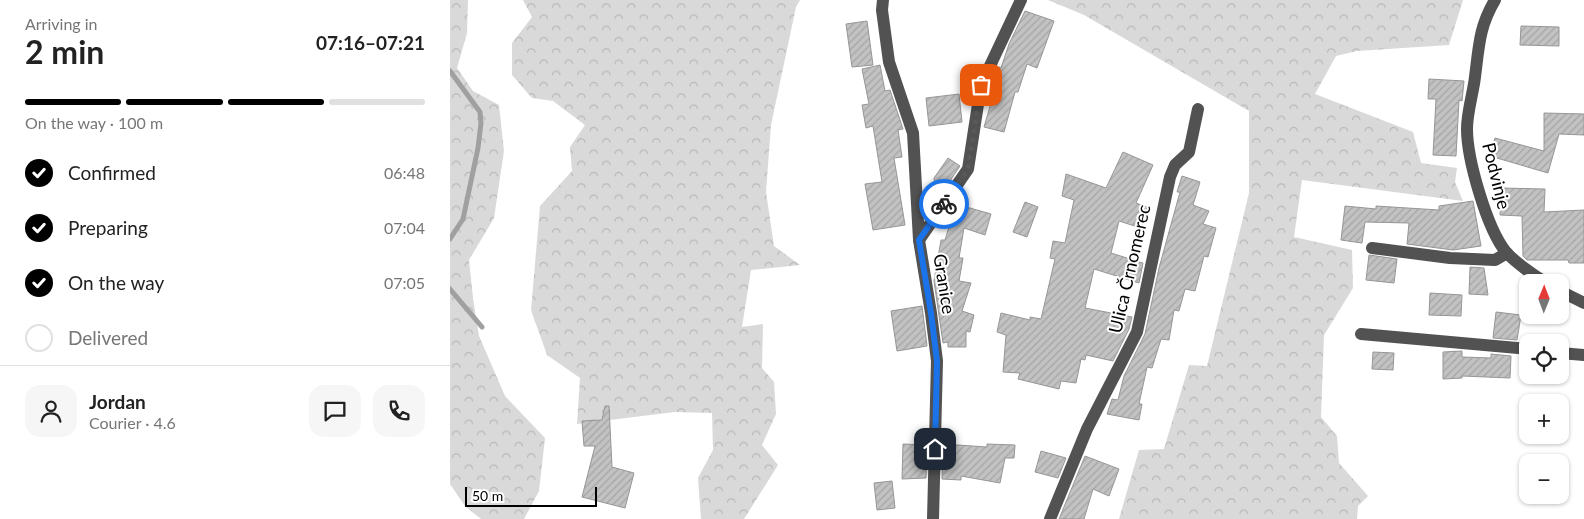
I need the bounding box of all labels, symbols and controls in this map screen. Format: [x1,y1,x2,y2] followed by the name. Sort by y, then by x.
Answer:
[25,14,98,33] text: Arriving in
[316,31,425,54] text: 07:16–07:21
[25,32,104,71] text: 2 min
[960,64,1002,106] pin
[967,71,995,99] icon: bag
[25,113,163,132] text: On the way · 100 m
[1478,140,1516,211] street label: Podvinje
[25,159,53,187] icon: check
[68,161,156,184] text: Confirmed
[384,163,425,182] text: 06:48
[919,179,969,229] courier
[930,190,958,218] icon: bike
[1104,202,1155,335] street label: Ulica Črnomerec
[25,214,53,242] icon: check
[68,216,148,239] text: Preparing
[384,218,425,237] text: 07:04
[929,252,961,316] street label: Granice
[25,269,53,297] icon: check
[68,271,164,294] text: On the way
[384,273,425,292] text: 07:05
[1519,274,1569,324] north arrow
[1519,274,1569,504] map controls
[68,326,148,349] text: Delivered
[1519,334,1569,384] button: locate
[25,385,77,437] button: person
[309,385,361,437] button: chat
[373,385,425,437] button: phone
[89,390,146,413] text: Jordan
[1519,394,1569,444] button: +
[89,413,176,432] text: Courier · 4.6
[914,428,956,470] pin
[921,435,949,463] icon: home
[1519,454,1569,504] button: −
[465,484,598,507] scale bar
[472,487,503,504] text: 50 m

